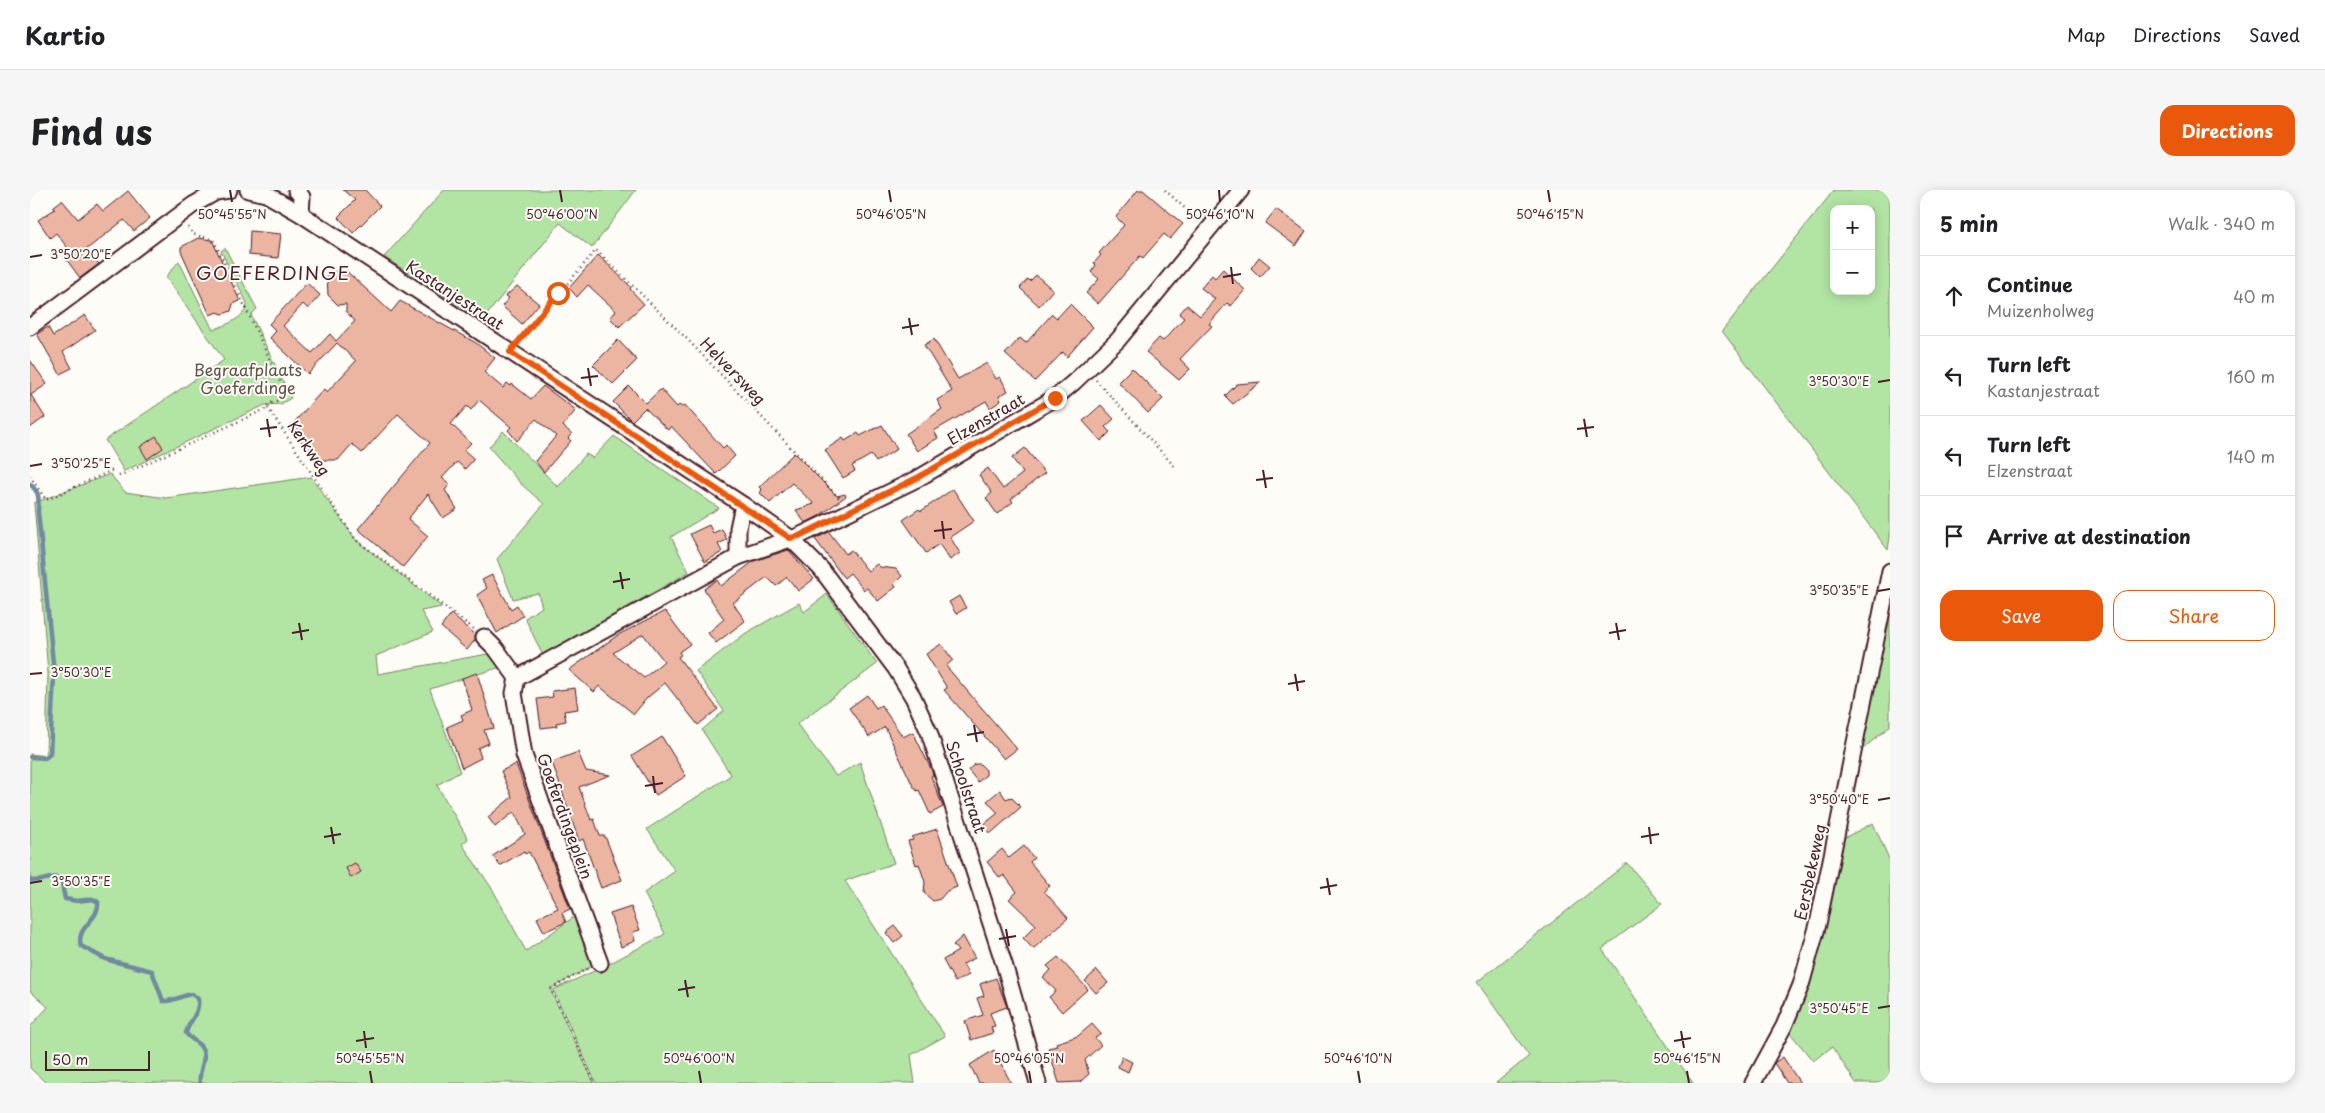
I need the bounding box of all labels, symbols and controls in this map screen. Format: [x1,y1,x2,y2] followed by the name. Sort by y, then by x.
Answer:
[25,17,105,53] text: Kartio
[2067,21,2105,48] text: Map
[2133,21,2221,48] text: Directions
[2249,21,2300,48] text: Saved
[30,104,152,157] text: Find us
[2160,105,2295,156] button: Directions
[197,205,267,223] text: 50°45'55"N
[526,205,598,223] text: 50°46'00"N
[856,205,926,223] text: 50°46'05"N
[1186,205,1254,223] text: 50°46'10"N
[1516,205,1584,223] text: 50°46'15"N
[1830,205,1875,295] map controls
[1830,205,1875,250] button: +
[1940,207,1998,239] text: 5 min
[2168,211,2275,235] text: Walk · 340 m
[50,245,112,263] text: 3°50'20"E
[1830,250,1875,295] button: −
[402,253,510,335] street label: Kastanjestraat
[196,258,350,286] district label: GOEFERDINGE
[1987,270,2073,298] text: Continue
[547,282,570,305] route start
[1940,282,1968,310] icon: ahead
[2233,284,2275,308] text: 40 m
[1987,298,2095,322] text: Muizenholweg
[695,331,772,410] street label: Helversweg
[1987,350,2071,378] text: Turn left
[194,357,302,399] park label: Begraafplaats Goeferdinge
[1940,362,1968,390] icon: left
[2227,364,2275,388] text: 160 m
[1809,372,1869,390] text: 3°50'30"E
[1987,378,2100,402] text: Kastanjestraat
[942,386,1029,450] street label: Elzenstraat
[1044,387,1067,410] route end
[282,415,337,480] street label: Kerkweg
[1987,430,2071,458] text: Turn left
[1940,442,1968,470] icon: left
[2227,444,2275,468] text: 140 m
[51,454,111,472] text: 3°50'25"E
[1987,458,2073,482] text: Elzenstraat
[1940,522,1968,550] icon: arrive
[1987,522,2191,550] text: Arrive at destination
[1809,581,1869,599] text: 3°50'35"E
[1940,590,2103,641] button: Save
[2113,590,2275,641] button: Share
[51,663,111,681] text: 3°50'30"E
[941,737,993,837] street label: Schoolstraat
[532,749,600,882] street label: Goeferdingeplein
[1809,790,1869,808] text: 3°50'40"E
[1787,821,1831,922] street label: Eersbekeweg
[51,872,111,890] text: 3°50'35"E
[1809,999,1869,1017] text: 3°50'45"E
[45,1048,150,1071] scale bar
[52,1049,88,1070] text: 50 m
[335,1049,405,1067] text: 50°45'55"N
[663,1049,735,1067] text: 50°46'00"N
[994,1049,1064,1067] text: 50°46'05"N
[1324,1049,1392,1067] text: 50°46'10"N
[1653,1049,1721,1067] text: 50°46'15"N

